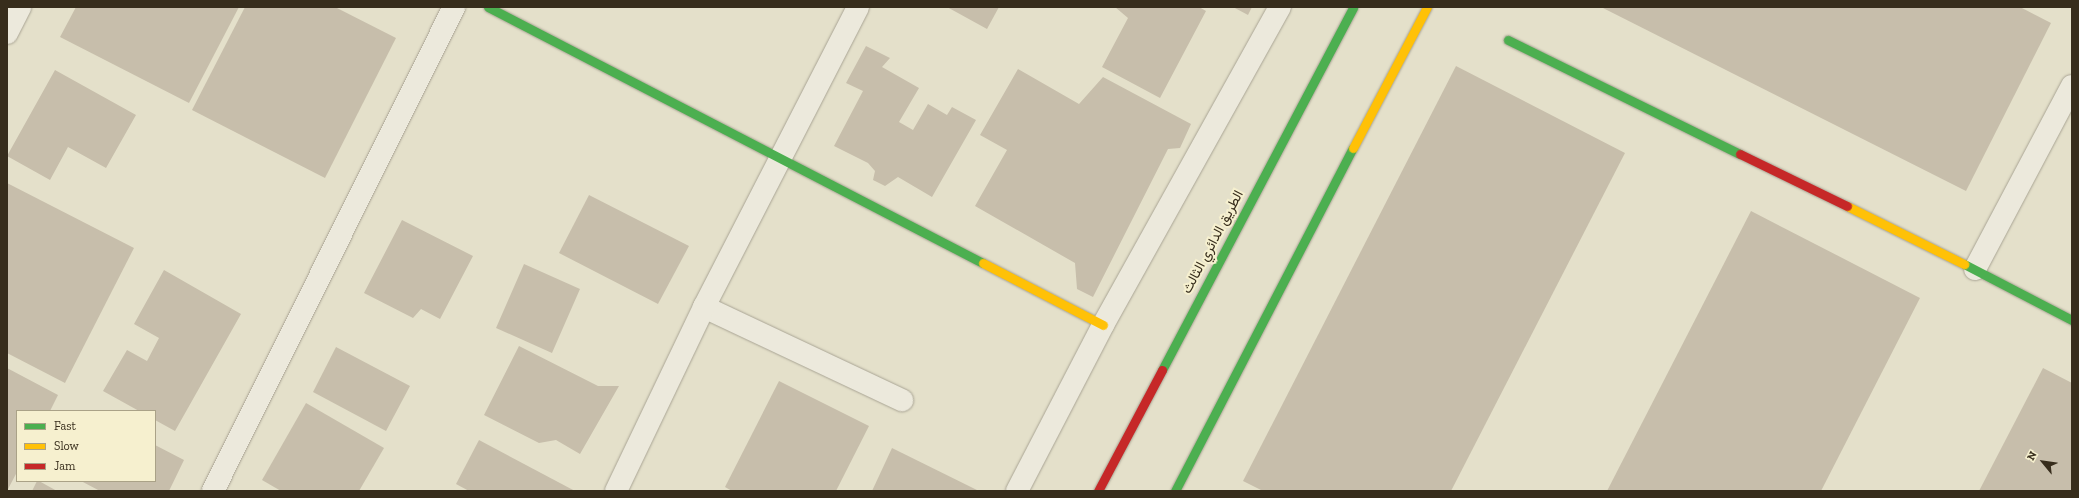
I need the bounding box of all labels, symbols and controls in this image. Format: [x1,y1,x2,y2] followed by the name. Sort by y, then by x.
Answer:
[1179,187,1247,297] street label: الطريق الدائري الثالث
[16,410,156,482] legend
[54,419,76,433] text: Fast
[54,439,79,453] text: Slow
[2023,442,2063,482] north arrow
[2024,449,2040,463] text: N
[54,459,75,473] text: Jam

